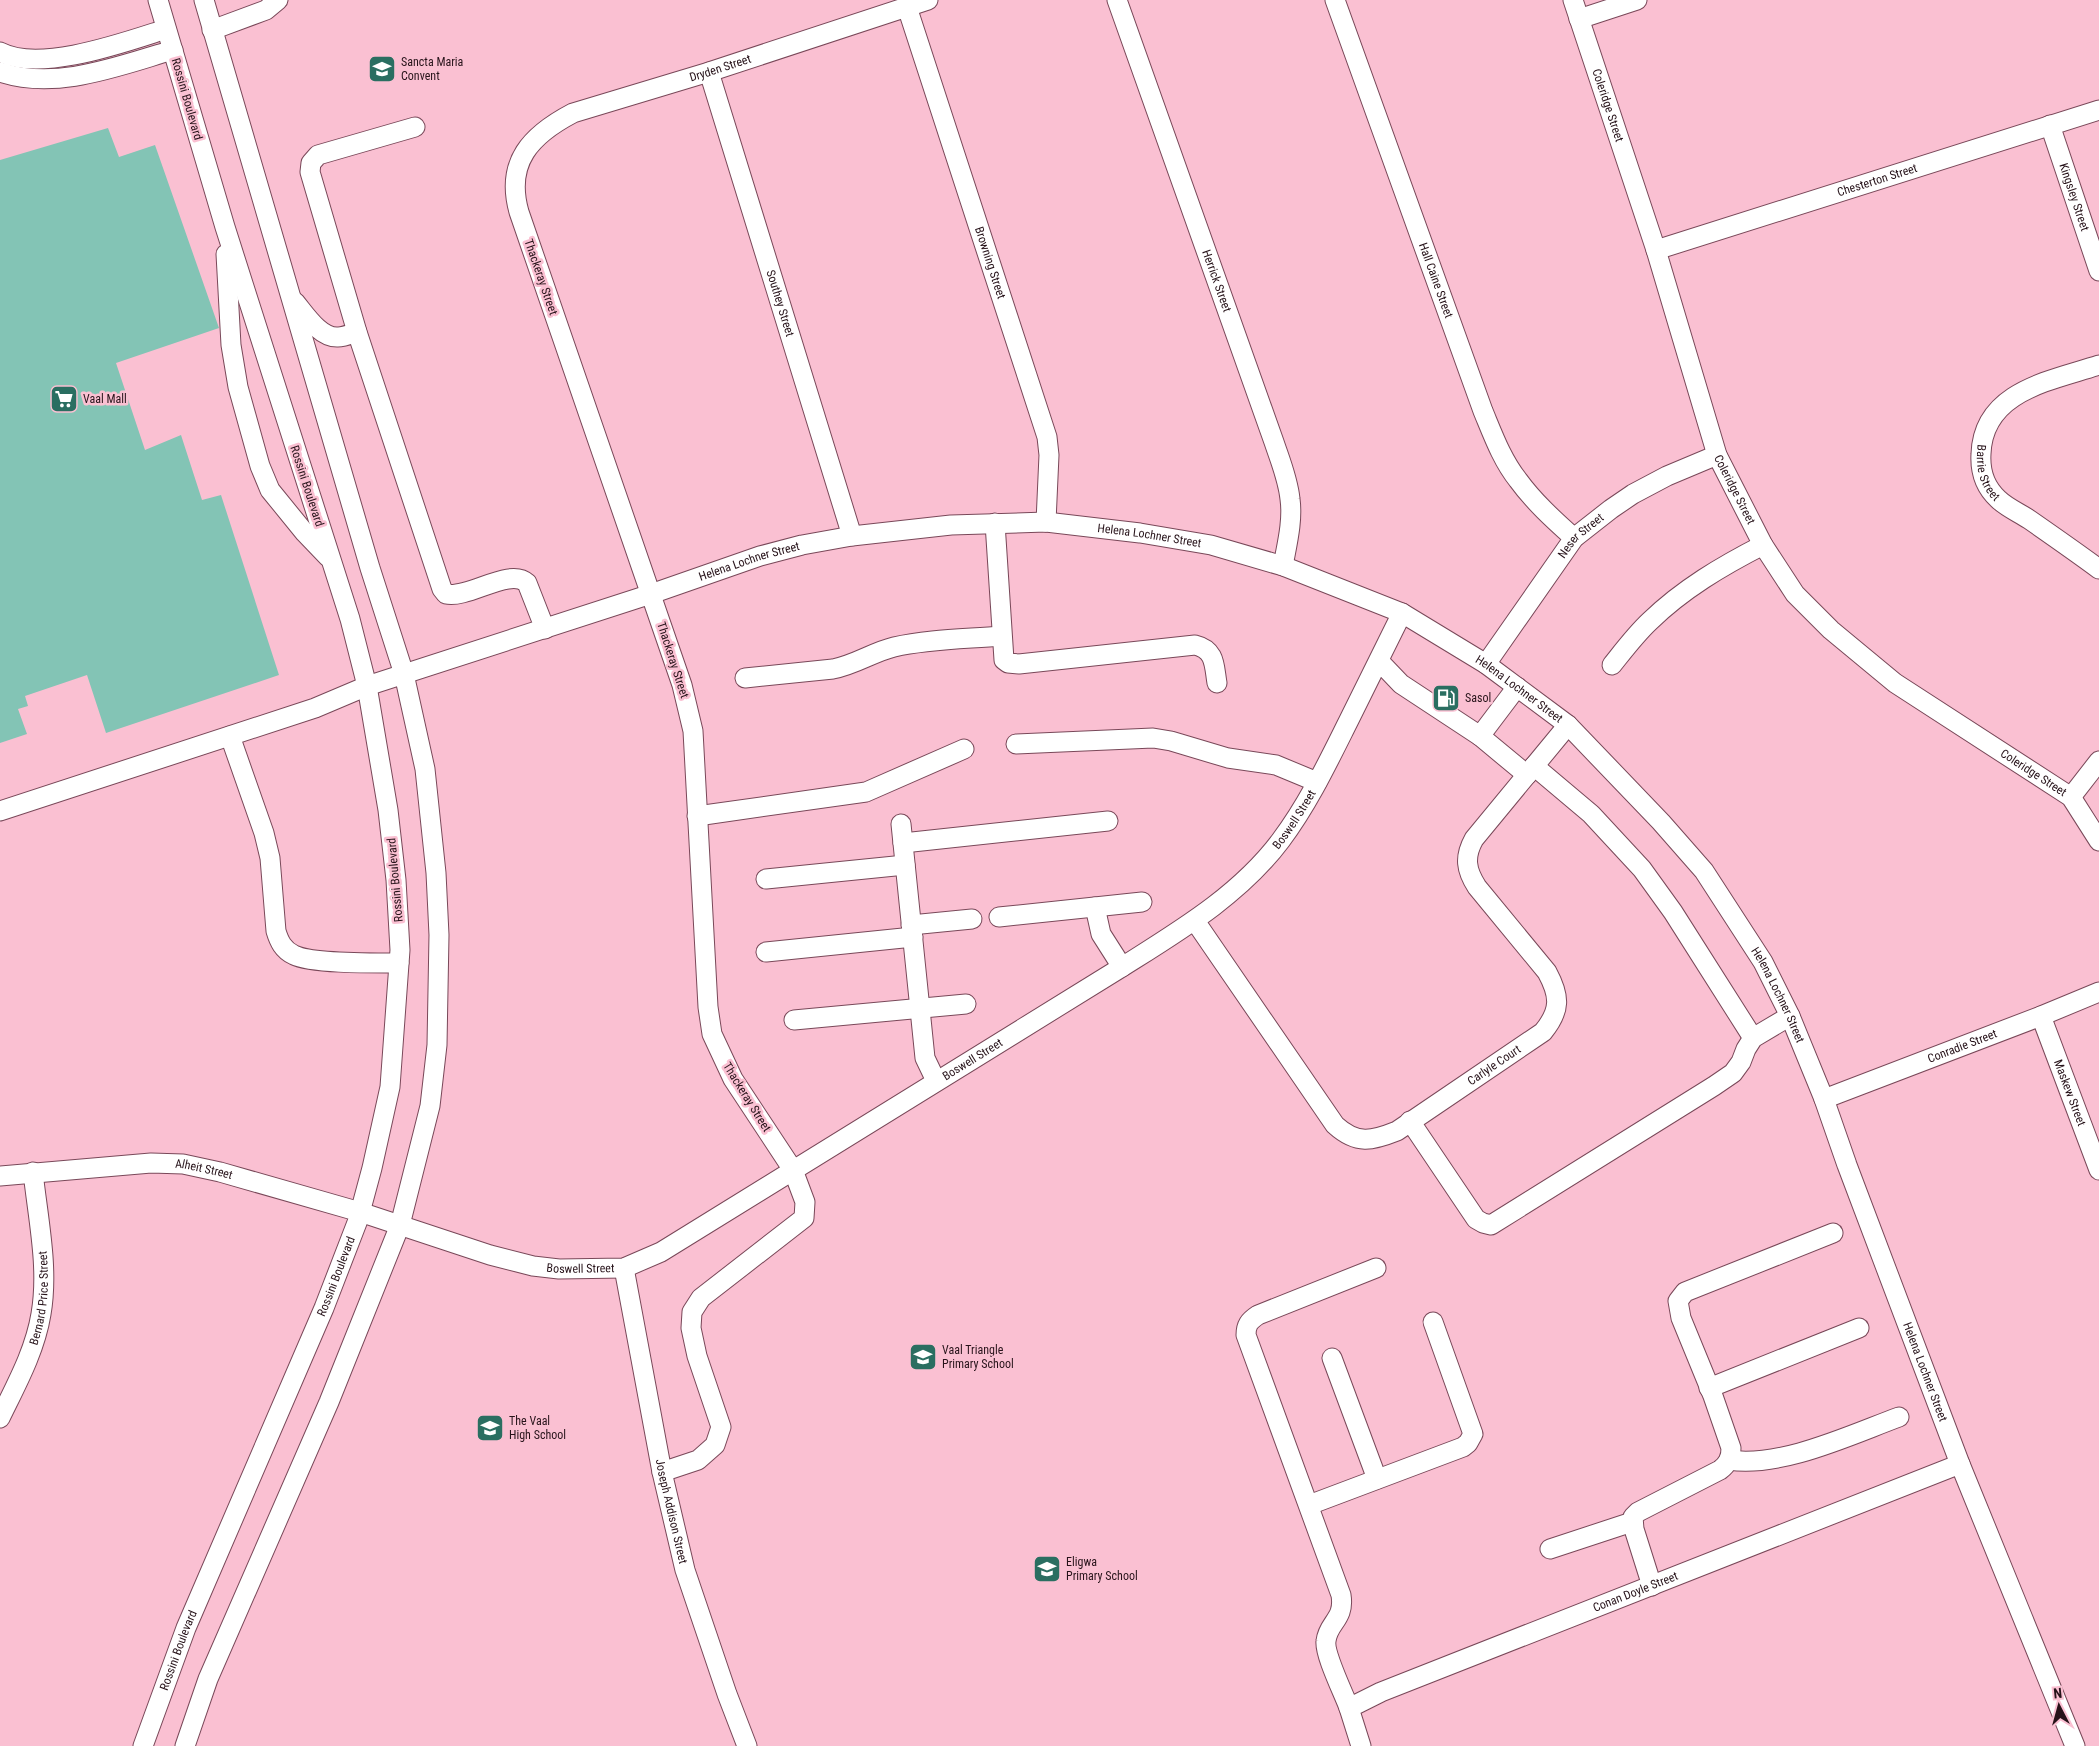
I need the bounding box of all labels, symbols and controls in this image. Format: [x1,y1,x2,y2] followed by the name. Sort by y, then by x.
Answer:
[688,52,753,85] street label: Dryden Street
[367,54,397,84] school or university icon: Sancta Maria Convent
[401,55,464,83] place label: Sancta Maria Convent
[169,57,205,142] street label: Rossini Boulevard
[1589,67,1627,144] street label: Coleridge Street
[1836,161,1919,199] street label: Chesterton Street
[2056,161,2092,233] street label: Kingsley Street
[972,225,1009,301] street label: Browning Street
[521,237,561,317] street label: Thackeray Street
[1416,241,1456,320] street label: Hall Caine Street
[1199,248,1234,314] street label: Herrick Street
[763,268,797,339] street label: Southey Street
[49,384,79,414] supermarket icon: Vaal Mall
[83,392,127,406] place label: Vaal Mall
[287,444,327,528] street label: Rossini Boulevard
[1974,444,2003,504] street label: Barrie Street
[1711,452,1758,527] street label: Coleridge Street
[1555,510,1607,561] street label: Neser Street
[1097,521,1203,550] street label: Helena Lochner Street
[697,539,801,584] street label: Helena Lochner Street
[654,620,692,700] street label: Thackeray Street
[1473,652,1566,726] street label: Helena Lochner Street
[1431,683,1461,713] fuel station icon: Sasol
[1465,691,1491,705] place label: Sasol
[1998,746,2070,800] street label: Coleridge Street
[1270,787,1319,852] street label: Boswell Street
[384,837,406,923] street label: Rossini Boulevard
[1748,945,1807,1045] street label: Helena Lochner Street
[1926,1026,1999,1066] street label: Conradie Street
[940,1035,1005,1083] street label: Boswell Street
[1465,1042,1524,1088] street label: Carlyle Court
[2051,1058,2089,1128] street label: Maskew Street
[720,1060,774,1135] street label: Thackeray Street
[175,1157,235,1182] street label: Alheit Street
[314,1234,358,1318] street label: Rossini Boulevard
[27,1250,51,1347] street label: Bernard Price Street
[546,1261,615,1276] street label: Boswell Street
[1900,1320,1950,1424] street label: Helena Lochner Street
[908,1342,938,1372] school or university icon: Vaal Triangle Primary School
[942,1343,1014,1371] place label: Vaal Triangle Primary School
[475,1413,505,1443] school or university icon: The Vaal High School
[509,1414,566,1442] place label: The Vaal High School
[653,1458,690,1566] street label: Joseph Addison Street
[1032,1554,1062,1584] school or university icon: Eligwa Primary School
[1066,1555,1138,1583] place label: Eligwa Primary School
[1591,1569,1680,1615] street label: Conan Doyle Street
[157,1608,200,1692] street label: Rossini Boulevard
[2034,1681,2084,1731] north arrow
[2053,1685,2063,1701] text: N

